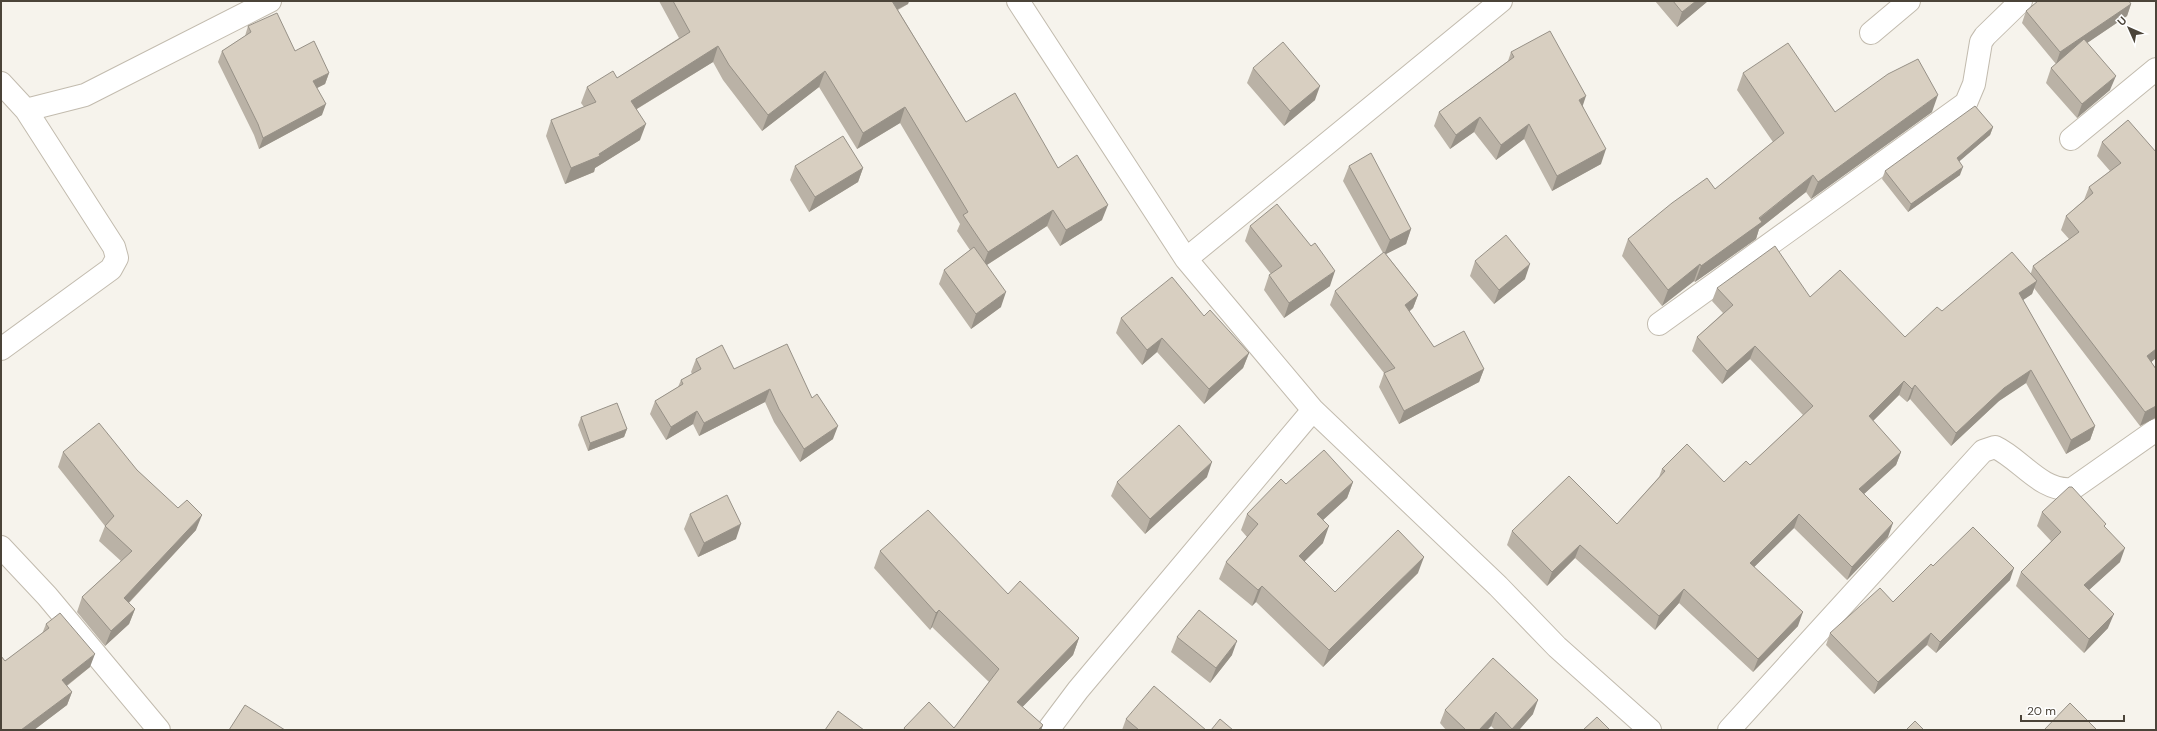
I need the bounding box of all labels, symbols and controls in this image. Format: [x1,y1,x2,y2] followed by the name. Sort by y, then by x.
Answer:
[2109,8,2149,48] north arrow
[2114,13,2130,29] text: U
[2021,697,2124,723] scale bar
[2027,703,2056,719] text: 20 m

